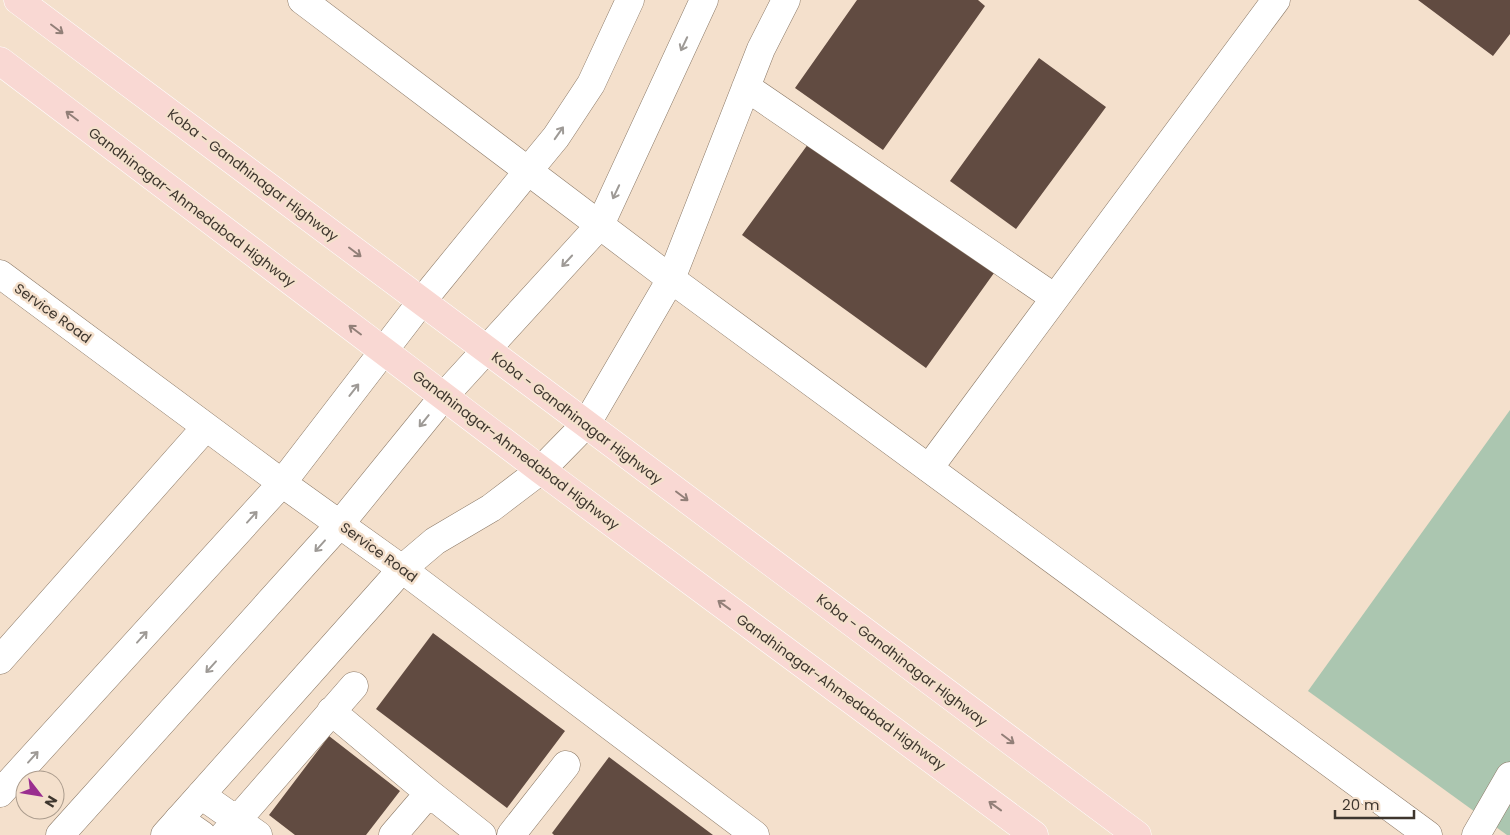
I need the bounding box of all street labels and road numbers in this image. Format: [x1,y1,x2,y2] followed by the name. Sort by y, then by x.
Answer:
[163,104,343,246] street label: Koba - Gandhinagar Highway
[84,122,300,292] street label: Gandhinagar-Ahmedabad Highway
[10,278,96,348] street label: Service Road
[487,347,667,489] street label: Koba - Gandhinagar Highway
[408,365,624,535] street label: Gandhinagar-Ahmedabad Highway
[336,517,422,587] street label: Service Road
[812,589,992,731] street label: Koba - Gandhinagar Highway
[732,609,950,775] street label: Gandhinagar-Ahmedabad Highway

